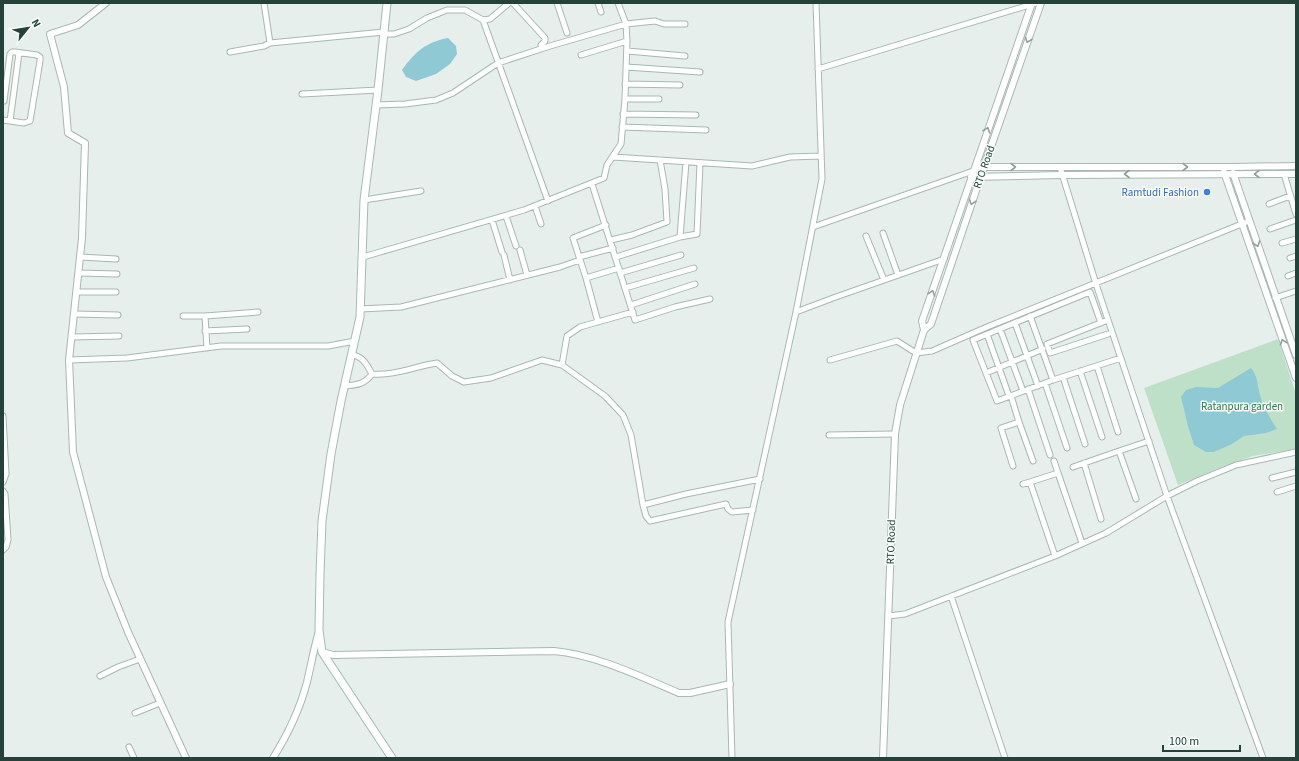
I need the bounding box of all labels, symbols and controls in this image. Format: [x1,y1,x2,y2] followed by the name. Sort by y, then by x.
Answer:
[8,8,48,48] north arrow
[28,16,45,30] text: N
[1025,36,1033,43] one-way arrow
[983,127,991,134] one-way arrow
[970,143,998,191] street label: RTO Road
[1010,163,1016,171] one-way arrow
[1182,163,1188,171] one-way arrow
[1124,170,1130,178] one-way arrow
[1254,170,1260,178] one-way arrow
[1122,185,1199,200] place label: Ramtudi Fashion
[1202,187,1212,197] marker: Ramtudi Fashion
[968,199,977,206] one-way arrow
[1252,240,1261,247] one-way arrow
[927,289,936,296] one-way arrow
[1279,338,1288,345] one-way arrow
[1201,399,1283,414] park label: Ratanpura garden
[883,519,899,565] street label: RTO Road
[1163,727,1240,753] scale bar
[1169,733,1199,750] text: 100 m

